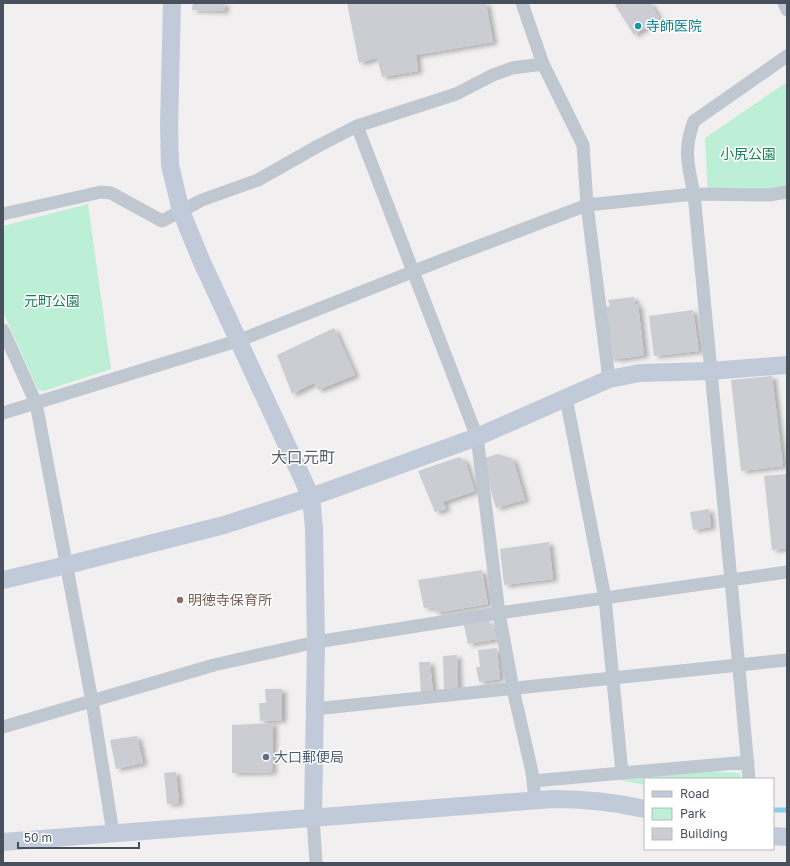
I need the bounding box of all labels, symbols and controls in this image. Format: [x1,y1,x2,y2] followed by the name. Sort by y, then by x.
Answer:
[646,17,702,34] place label: 寺師医院
[633,21,643,31] marker: 寺師医院
[720,145,776,162] park label: 小尻公園
[24,292,80,309] park label: 元町公園
[271,447,335,467] district label: 大口元町
[188,591,272,608] place label: 明徳寺保育所
[175,595,185,605] marker: 明徳寺保育所
[274,748,344,765] place label: 大口郵便局
[261,752,271,762] marker: 大口郵便局
[644,778,774,850] legend
[680,786,709,801] text: Road
[680,806,706,821] text: Park
[18,824,139,850] scale bar
[680,826,728,841] text: Building
[24,830,52,845] text: 50 m

